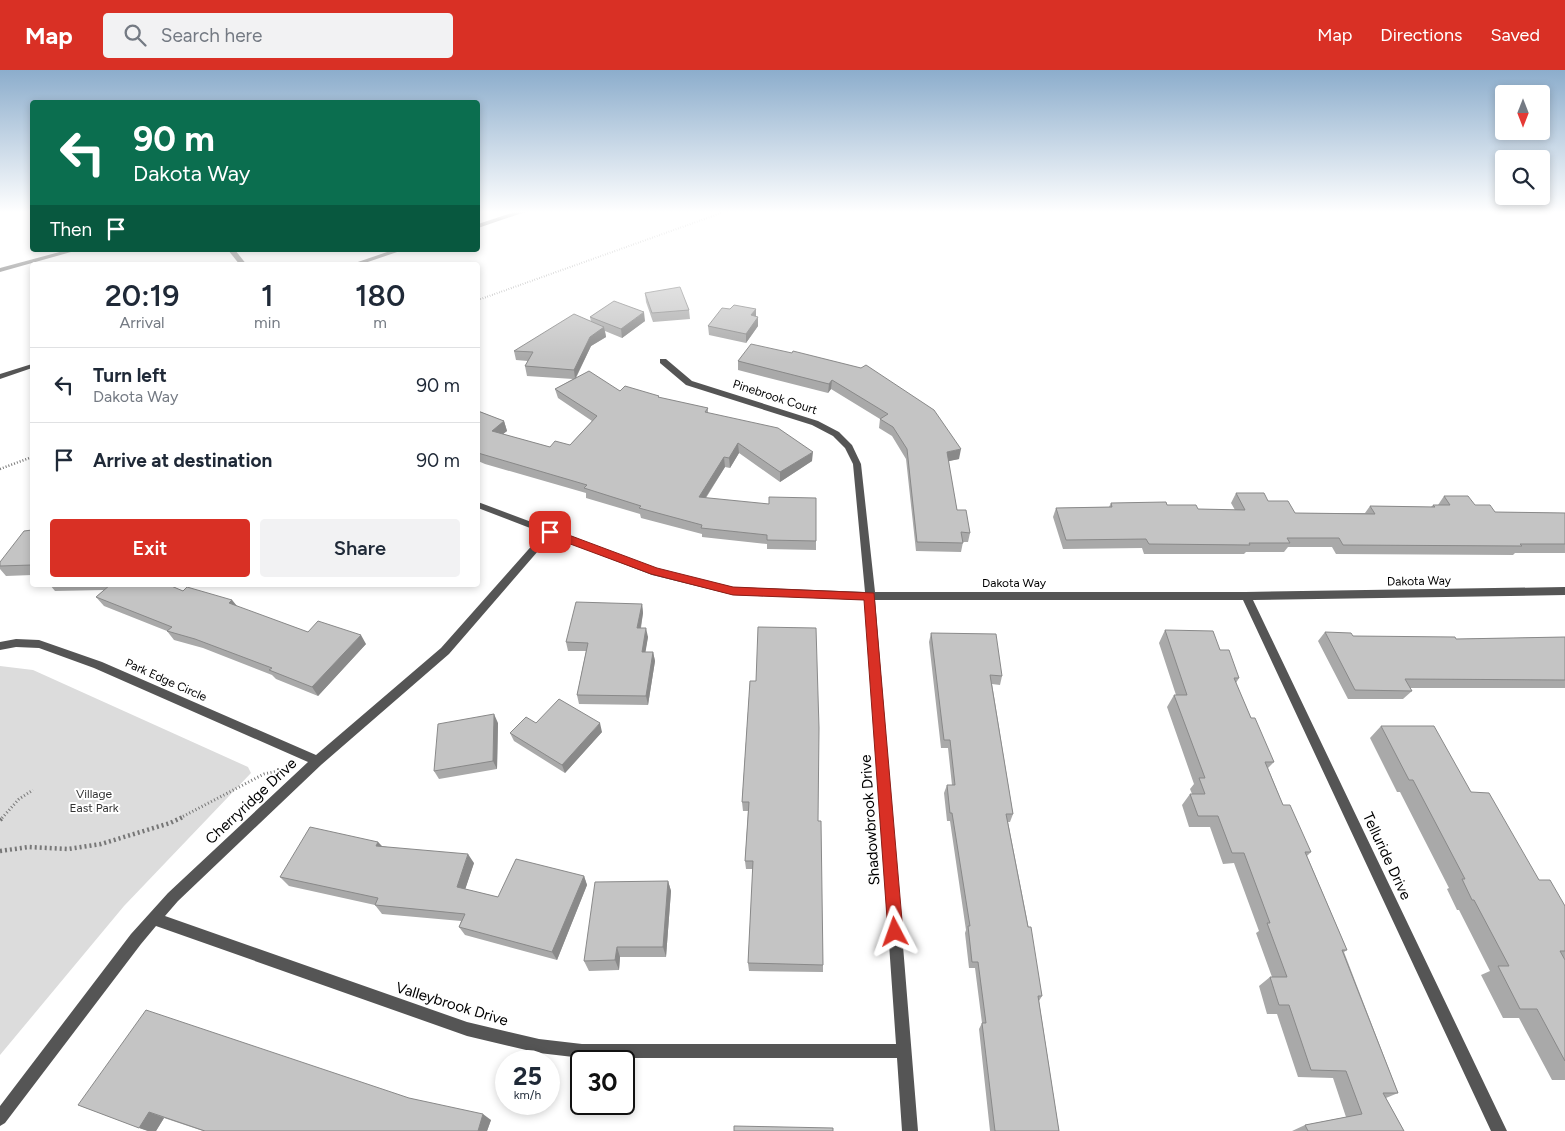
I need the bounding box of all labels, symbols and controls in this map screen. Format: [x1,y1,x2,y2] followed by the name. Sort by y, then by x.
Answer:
[103,13,453,58] search box
[25,21,73,50] text: Map
[121,21,149,49] icon: search
[161,24,262,47] text: Search here
[1317,24,1352,46] text: Map
[1380,24,1462,46] text: Directions
[1490,24,1540,46] text: Saved
[1495,85,1550,140] north arrow
[1495,85,1550,205] map controls
[133,118,215,160] text: 90 m
[50,120,115,185] icon: left
[1495,150,1550,205] button: search
[133,160,250,187] text: Dakota Way
[102,215,130,243] icon: arrive
[50,218,92,241] text: Then
[105,277,179,314] text: 20:19
[261,277,274,314] text: 1
[355,277,405,314] text: 180
[119,313,165,332] text: Arrival
[254,313,280,332] text: min
[373,313,387,332] text: m
[93,364,167,387] text: Turn left
[50,371,78,399] icon: left
[416,374,460,397] text: 90 m
[731,377,819,417] street label: Pinebrook Court
[93,387,178,406] text: Dakota Way
[50,446,78,474] icon: arrive
[93,449,272,472] text: Arrive at destination
[416,449,460,472] text: 90 m
[529,511,571,553] pin
[536,518,564,546] icon: arrive
[50,519,250,577] button: Exit
[260,519,460,577] button: Share
[1387,573,1452,589] street label: Dakota Way
[982,576,1047,590] street label: Dakota Way
[123,656,209,704] street label: Park Edge Circle
[202,754,300,848] street label: Cherryridge Drive
[856,754,884,886] street label: Shadowbrook Drive
[69,787,119,815] park label: Village East Park
[1359,809,1415,903] street label: Telluride Drive
[868,905,920,957] position arrow
[393,978,511,1030] street label: Valleybrook Drive
[570,1050,635,1115] speed limit sign: 30
[513,1061,542,1091] text: 25
[514,1088,541,1102] text: km/h

